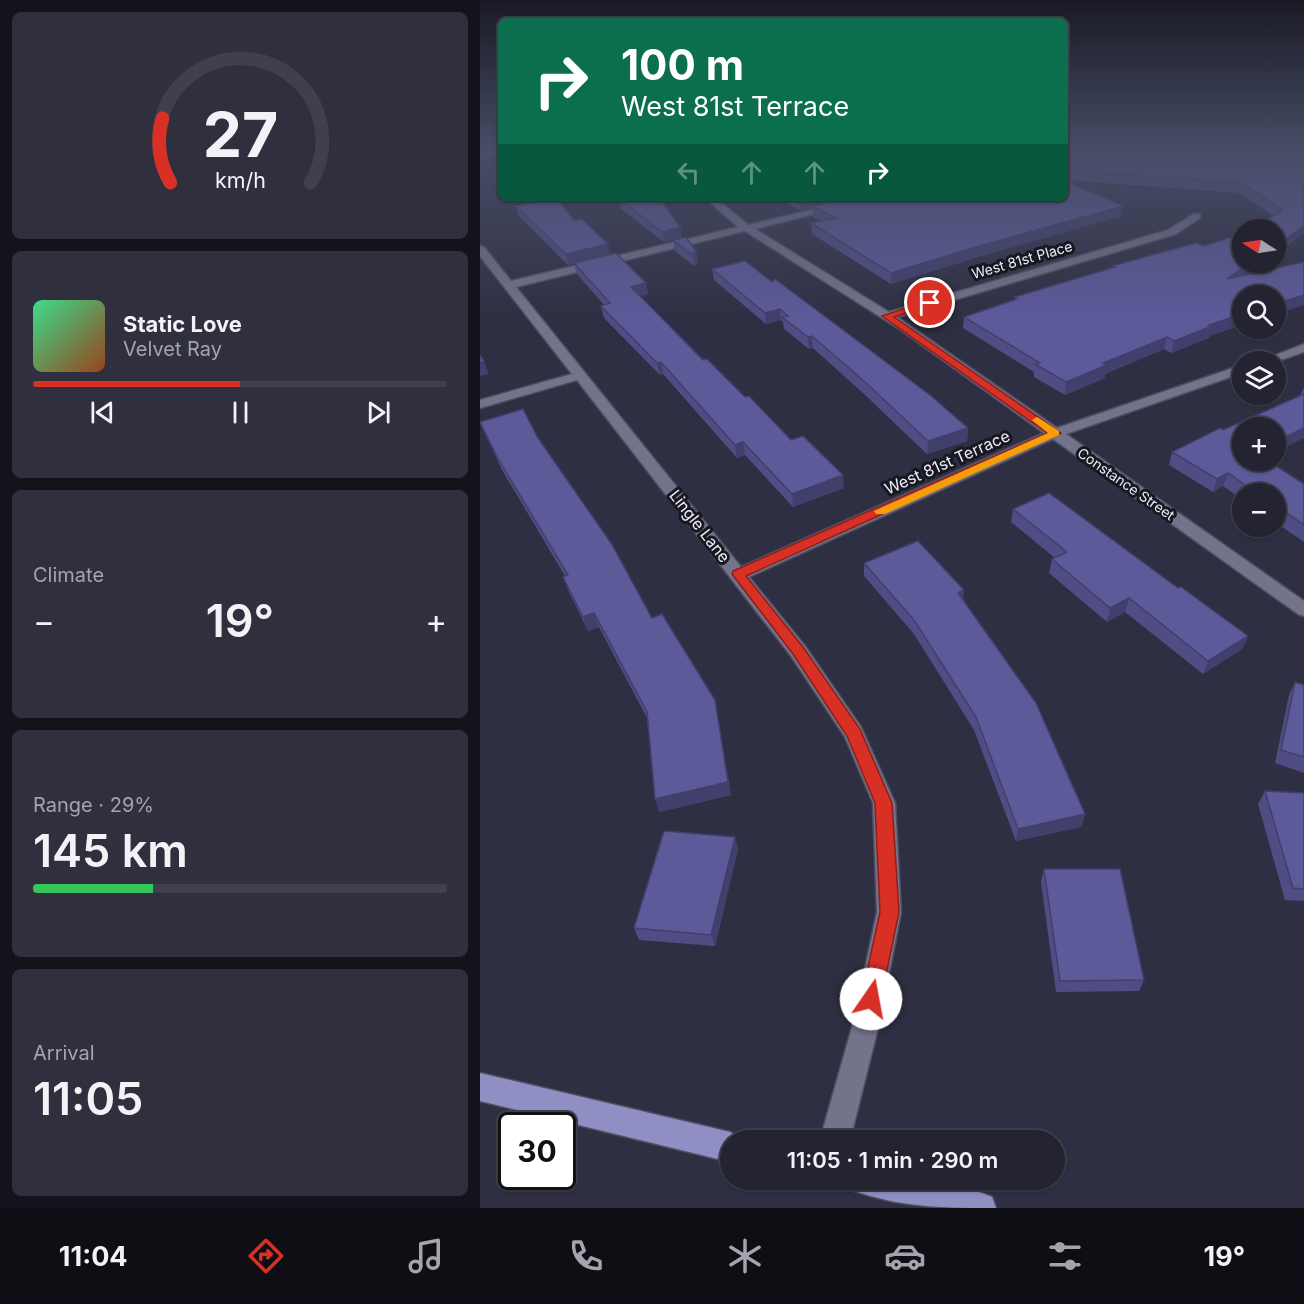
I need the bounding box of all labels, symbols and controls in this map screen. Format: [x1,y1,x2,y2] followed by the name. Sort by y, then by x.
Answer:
[621,39,744,90] text: 100 m
[522,42,600,120] icon: right
[621,90,849,123] text: West 81st Terrace
[202,97,278,172] text: 27
[672,156,705,189] icon: left
[735,156,768,189] icon: ahead
[798,156,831,189] icon: ahead
[861,156,894,189] icon: right
[215,167,265,193] text: km/h
[1232,219,1286,273] north arrow
[1232,219,1286,537] map controls
[970,237,1074,282] street label: West 81st Place
[904,277,955,328] pin
[1232,285,1286,339] button: search
[913,286,946,319] icon: arrive
[123,311,242,337] text: Static Love
[123,337,222,361] text: Velvet Ray
[1232,351,1286,405] button: layers
[86,396,119,429] icon: previous
[224,396,257,429] icon: pause
[362,396,395,429] icon: next
[1232,417,1286,471] button: +
[881,425,1013,499] street label: West 81st Terrace
[1074,444,1178,524] street label: Constance Street
[1232,483,1286,537] button: −
[665,486,735,566] street label: Lingle Lane
[33,563,104,587] text: Climate
[206,593,274,648] text: 19°
[33,601,55,641] text: −
[425,601,447,641] text: +
[33,793,154,817] text: Range · 29%
[33,823,188,878] text: 145 km
[839,967,903,1031] position arrow
[33,1041,95,1065] text: Arrival
[33,1071,143,1126] text: 11:05
[498,1112,576,1190] speed limit sign: 30
[787,1147,998,1173] text: 11:05 · 1 min · 290 m
[245,1235,287,1277] icon: directions
[405,1235,447,1277] icon: music
[565,1235,607,1277] icon: phone
[724,1235,766,1277] icon: climate
[884,1235,926,1277] icon: car
[1044,1235,1086,1277] icon: filters
[59,1240,128,1273] text: 11:04
[1204,1240,1245,1273] text: 19°

